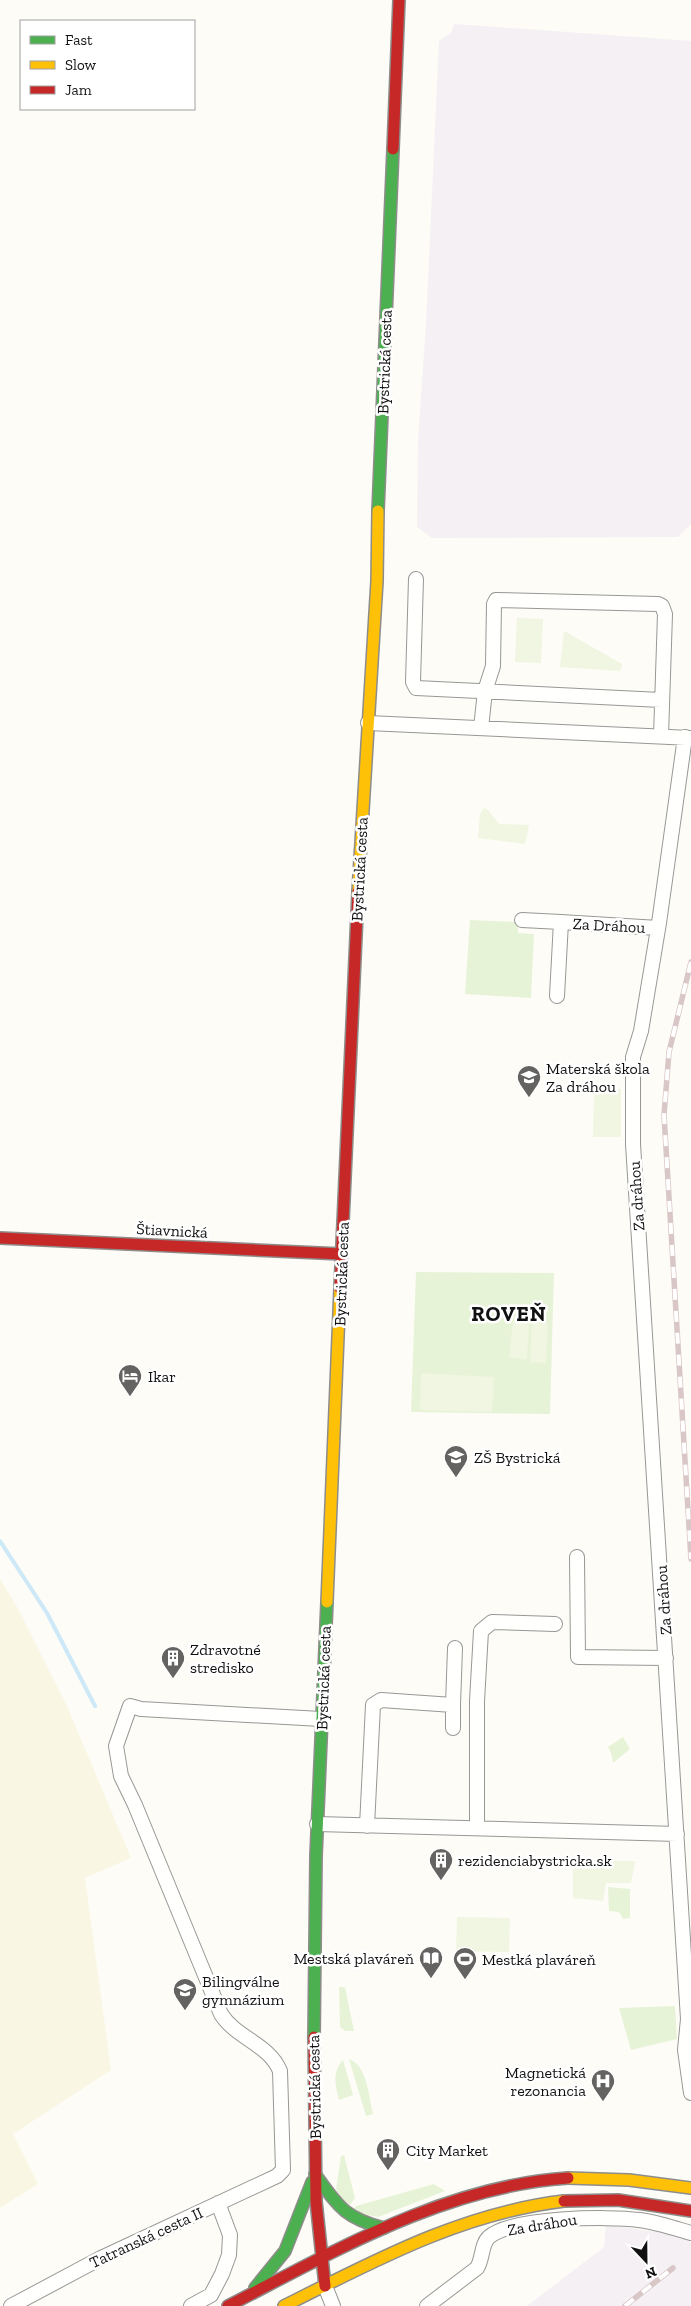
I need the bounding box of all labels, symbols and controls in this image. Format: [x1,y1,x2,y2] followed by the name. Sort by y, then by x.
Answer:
[20,20,195,110] legend
[65,31,93,49] text: Fast
[65,56,97,74] text: Slow
[65,81,92,99] text: Jam
[373,309,396,414] street label: Bystrická cesta
[347,816,372,922] street label: Bystrická cesta
[572,914,646,937] street label: Za Dráhou
[546,1059,650,1096] place label: Materská škola Za dráhou
[516,1064,542,1098] school or university icon: Materská škola Za dráhou
[625,1160,648,1232] street label: Za dráhou
[136,1219,208,1242] street label: Štiavnická
[330,1221,353,1326] street label: Bystrická cesta
[471,1301,547,1326] district label: ROVEŇ
[117,1363,143,1397] hotel icon: Ikar
[148,1367,176,1386] place label: Ikar
[443,1444,469,1478] school or university icon: ZŠ Bystrická
[474,1448,561,1467] place label: ZŠ Bystrická
[652,1564,675,1636] street label: Za dráhou
[312,1625,335,1730] street label: Bystrická cesta
[190,1640,261,1677] place label: Zdravotné stredisko
[160,1645,186,1679] building icon: Zdravotné stredisko
[428,1847,454,1881] building icon: rezidenciabystricka.sk
[458,1851,612,1870] place label: rezidenciabystricka.sk
[418,1945,444,1979] library icon: Mestská plaváreň
[452,1946,478,1980] sports icon: Mestká plaváreň
[293,1949,415,1968] place label: Mestská plaváreň
[482,1950,596,1969] place label: Mestká plaváreň
[202,1972,285,2009] place label: Bilingválne gymnázium
[172,1977,198,2011] school or university icon: Bilingválne gymnázium
[304,2034,325,2139] street label: Bystrická cesta
[505,2063,586,2100] place label: Magnetická rezonancia
[590,2068,616,2102] hospital icon: Magnetická rezonancia
[375,2137,401,2171] building icon: City Market
[406,2141,488,2160] place label: City Market
[86,2203,206,2272] street label: Tatranská cesta II
[506,2210,578,2239] street label: Za dráhou
[621,2236,671,2286] north arrow
[642,2263,659,2283] text: N

